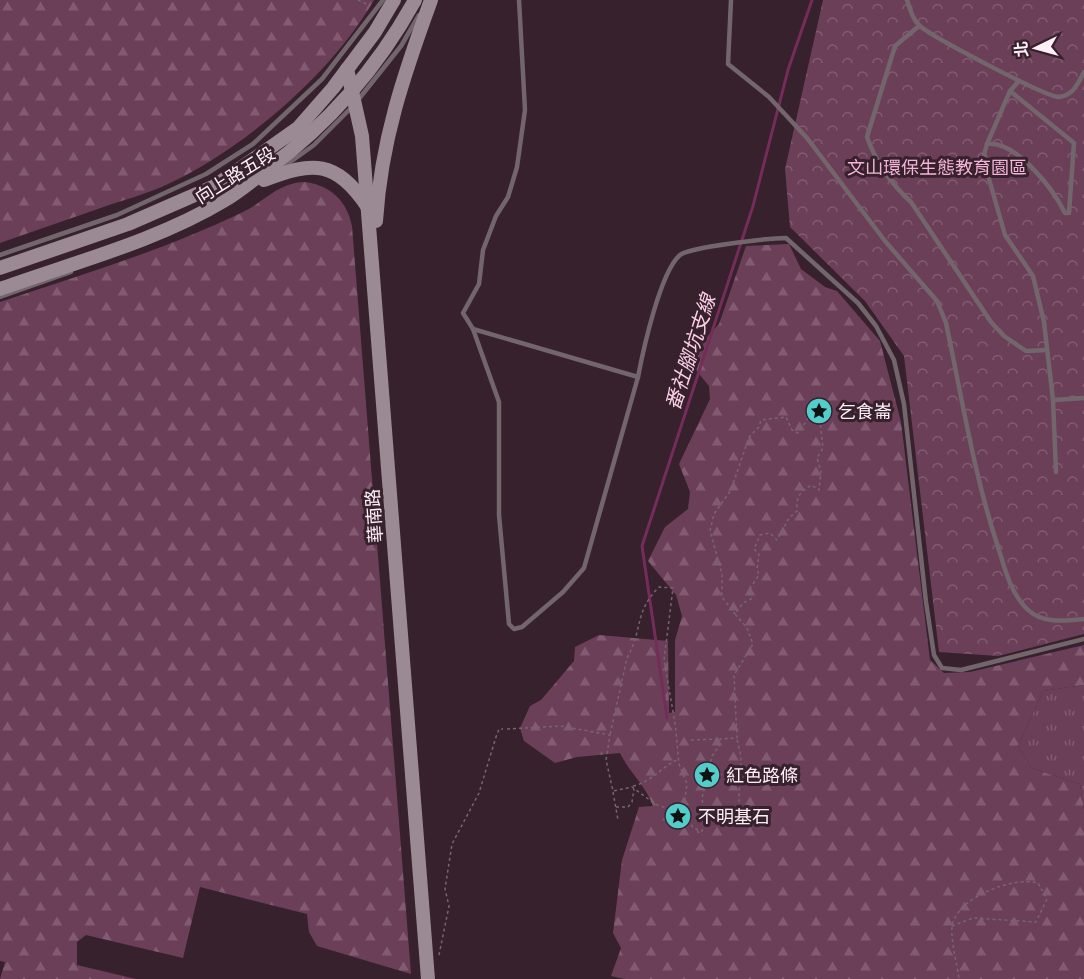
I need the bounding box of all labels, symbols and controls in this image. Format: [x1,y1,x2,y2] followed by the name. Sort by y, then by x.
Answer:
[1006,18,1066,78] north arrow
[1011,41,1031,58] text: 北
[191,142,279,208] street label: 向上路五段
[847,157,1027,178] park label: 文山環保生態教育園區
[661,289,720,413] water label: 番社腳坑支線
[804,396,834,426] place icon: 乞食崙
[838,401,892,422] place label: 乞食崙
[362,488,386,544] street label: 華南路
[692,760,722,790] place icon: 紅色路條
[726,765,798,786] place label: 紅色路條
[663,801,693,831] place icon: 不明基石
[698,806,770,827] place label: 不明基石

